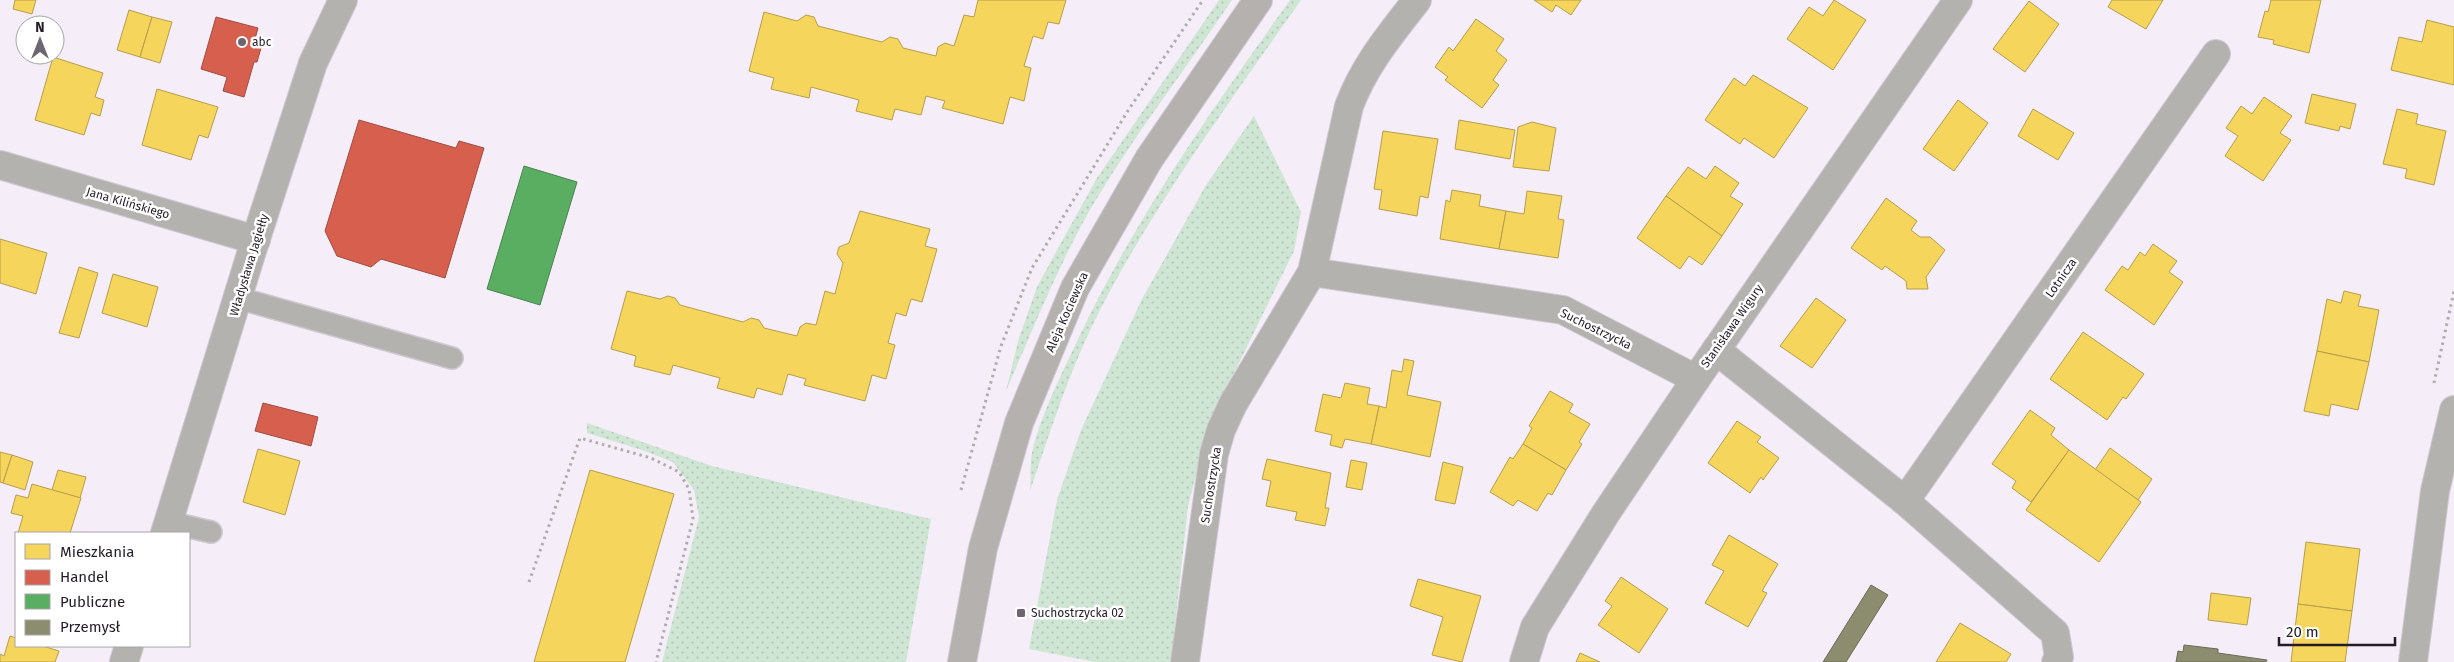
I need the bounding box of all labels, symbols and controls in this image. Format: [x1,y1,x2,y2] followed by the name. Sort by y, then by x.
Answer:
[15,15,65,65] north arrow
[35,19,45,36] text: N
[252,35,272,49] place label: abc
[236,36,248,48] marker: abc
[85,184,171,222] street label: Jana Kilińskiego
[227,212,271,318] street label: Władysława Jagiełły
[2042,256,2080,300] street label: Lotnicza
[1043,270,1091,354] street label: Aleja Kociewska
[1698,282,1766,370] street label: Stanisława Wigury
[1558,306,1634,352] street label: Suchostrzycka
[1198,446,1224,524] street label: Suchostrzycka
[15,532,190,647] legend
[60,543,134,561] text: Mieszkania
[60,568,109,586] text: Handel
[60,593,125,611] text: Publiczne
[1031,606,1124,620] place label: Suchostrzycka 02
[1015,607,1027,619] marker: Suchostrzycka 02
[2279,614,2395,646] scale bar
[60,618,121,636] text: Przemysł
[2286,623,2319,641] text: 20 m

